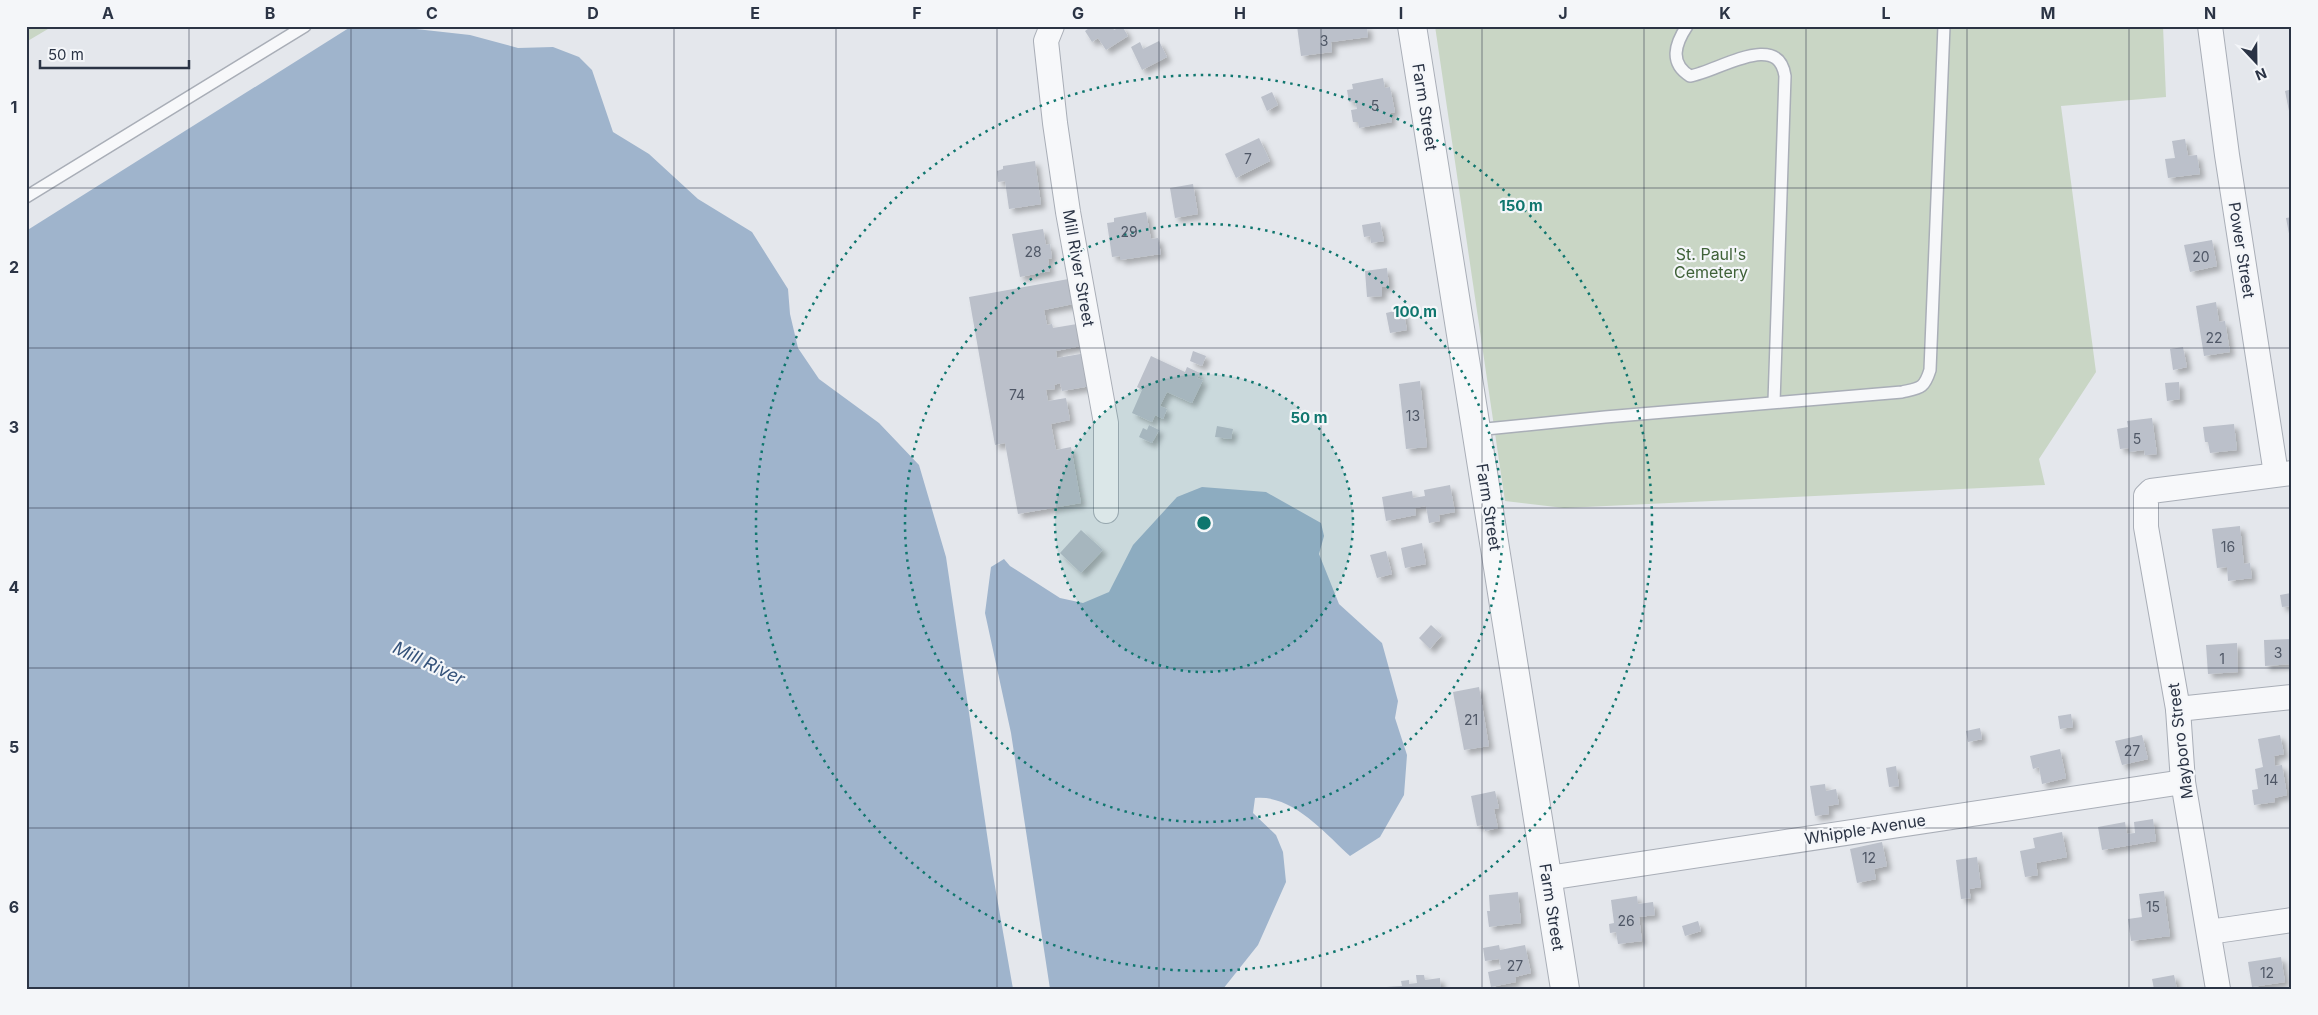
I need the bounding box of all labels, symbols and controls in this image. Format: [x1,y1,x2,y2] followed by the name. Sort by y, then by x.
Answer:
[102,3,114,23] text: A
[265,3,275,23] text: B
[426,3,438,23] text: C
[587,3,599,23] text: D
[750,3,760,23] text: E
[912,3,922,23] text: F
[1072,3,1084,23] text: G
[1234,3,1246,23] text: H
[1399,3,1403,23] text: I
[1558,3,1568,23] text: J
[1719,3,1731,23] text: K
[1881,3,1891,23] text: L
[2041,3,2055,23] text: M
[2204,3,2216,23] text: N
[1320,32,1328,49] house number: 3
[40,38,189,70] scale bar
[2230,38,2280,88] north arrow
[48,45,84,64] text: 50 m
[1408,62,1442,152] street label: Farm Street
[2253,65,2269,84] text: N
[11,97,17,117] text: 1
[1371,97,1379,114] house number: 5
[1244,150,1252,167] house number: 7
[1499,196,1543,215] text: 150 m
[2225,200,2259,300] street label: Power Street
[1059,208,1099,328] street label: Mill River Street
[1120,223,1138,240] house number: 29
[1024,243,1042,260] house number: 28
[1674,244,1748,282] park label: St. Paul's Cemetery
[2192,248,2210,265] house number: 20
[9,257,19,277] text: 2
[1393,302,1437,321] text: 100 m
[2205,329,2223,346] house number: 22
[1009,386,1025,403] house number: 74
[1406,407,1420,424] house number: 13
[1291,408,1327,427] text: 50 m
[9,417,19,437] text: 3
[2133,430,2141,447] house number: 5
[1472,462,1506,552] street label: Farm Street
[1195,514,1213,532] centre of rings
[2221,538,2235,555] house number: 16
[9,577,20,597] text: 4
[390,637,469,690] water label: Mill River
[2274,644,2282,661] house number: 3
[2219,650,2225,667] house number: 1
[2163,682,2197,800] street label: Mayboro Street
[1464,711,1478,728] house number: 21
[9,737,19,757] text: 5
[2124,742,2140,759] house number: 27
[2264,771,2278,788] house number: 14
[1803,810,1927,848] street label: Whipple Avenue
[1862,849,1876,866] house number: 12
[1535,862,1569,952] street label: Farm Street
[9,897,19,917] text: 6
[2146,898,2160,915] house number: 15
[1617,912,1635,929] house number: 26
[1507,957,1523,974] house number: 27
[2260,964,2274,981] house number: 12

